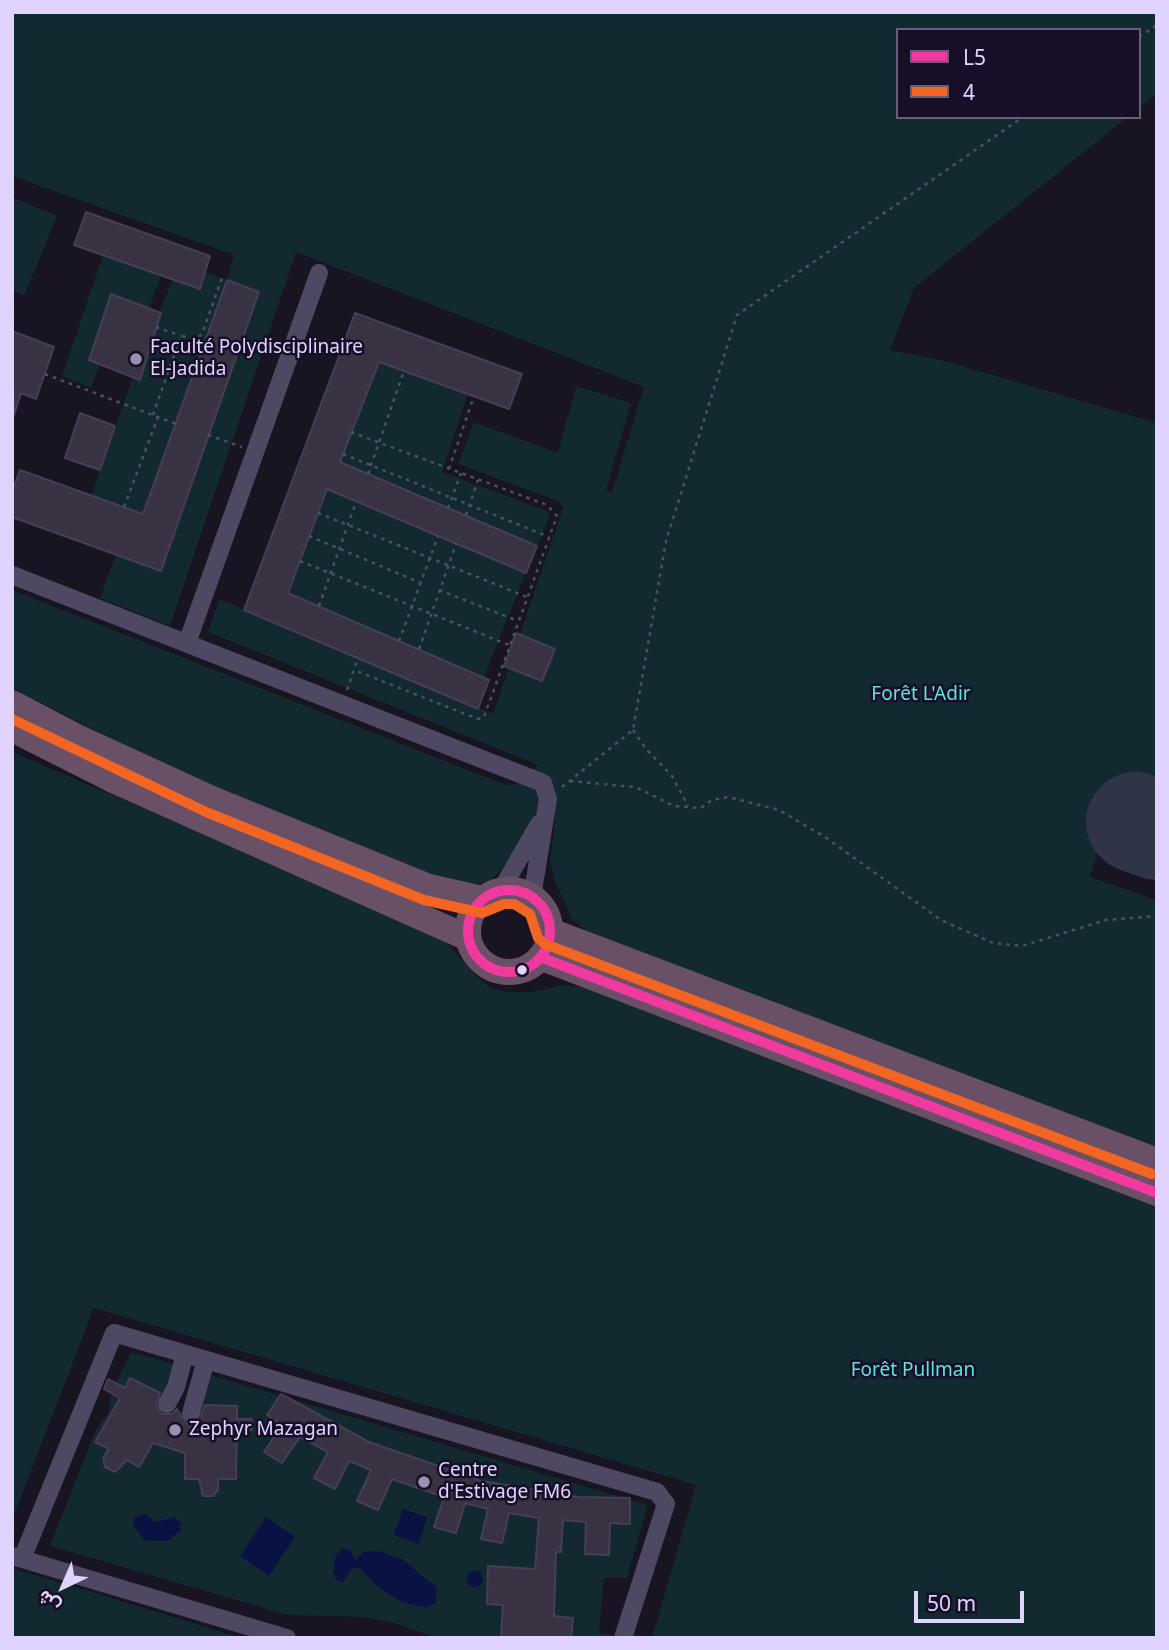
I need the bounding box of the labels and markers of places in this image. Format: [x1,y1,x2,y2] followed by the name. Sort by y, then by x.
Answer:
[150,337,363,381] place label: Faculté Polydisciplinaire El-Jadida
[128,351,144,367] marker: Faculté Polydisciplinaire El-Jadida
[515,963,529,977] unlabelled marker
[189,1419,338,1441] place label: Zephyr Mazagan
[167,1422,183,1438] marker: Zephyr Mazagan
[438,1460,571,1504] place label: Centre d'Estivage FM6
[416,1474,432,1490] marker: Centre d'Estivage FM6

